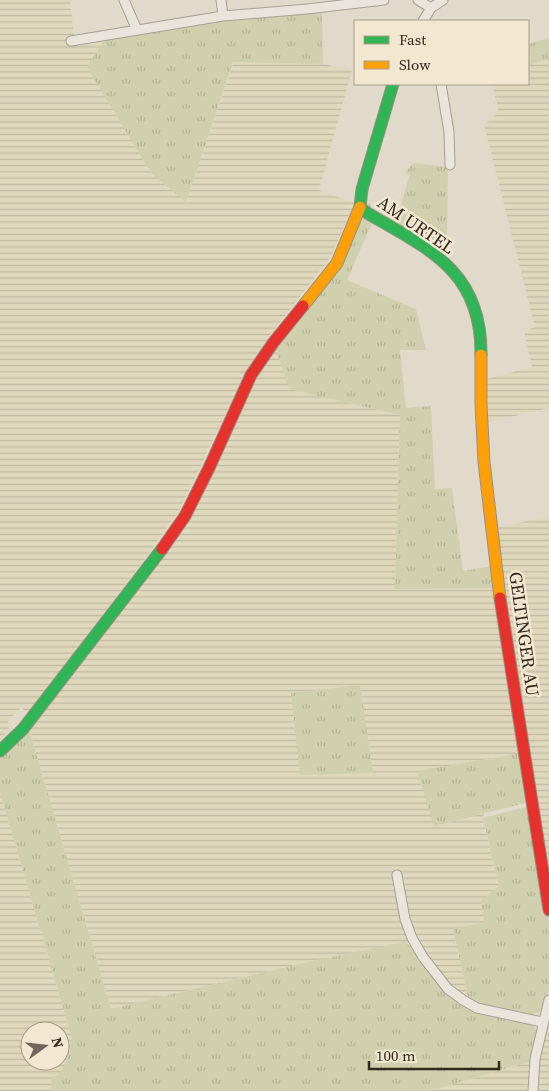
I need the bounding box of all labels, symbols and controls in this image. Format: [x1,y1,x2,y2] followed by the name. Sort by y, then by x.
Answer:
[354,20,529,85] legend
[399,29,426,50] text: Fast
[399,54,431,75] text: Slow
[373,189,460,260] street label: AM URTEL
[503,570,546,698] street label: GELTINGER AU
[20,1021,70,1071] north arrow
[47,1035,69,1050] text: N
[369,1038,499,1070] scale bar
[376,1045,416,1066] text: 100 m

